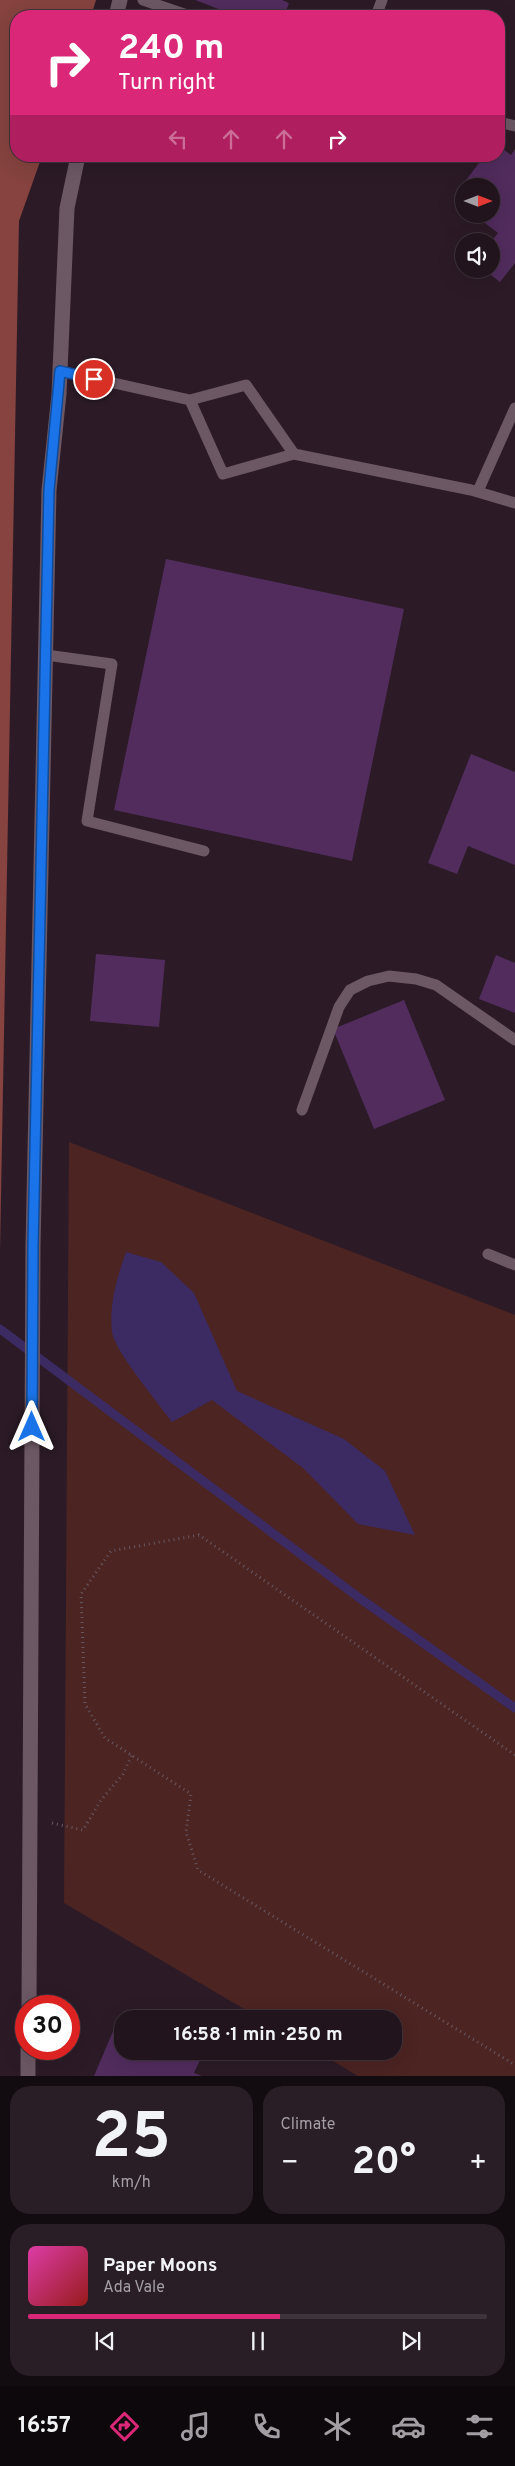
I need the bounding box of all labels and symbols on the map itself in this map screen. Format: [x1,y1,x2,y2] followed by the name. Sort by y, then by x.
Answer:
[455,178,500,222] north arrow
[73,358,115,400] pin
[5,1400,57,1452] position arrow
[15,1995,80,2060] speed limit sign: 30

